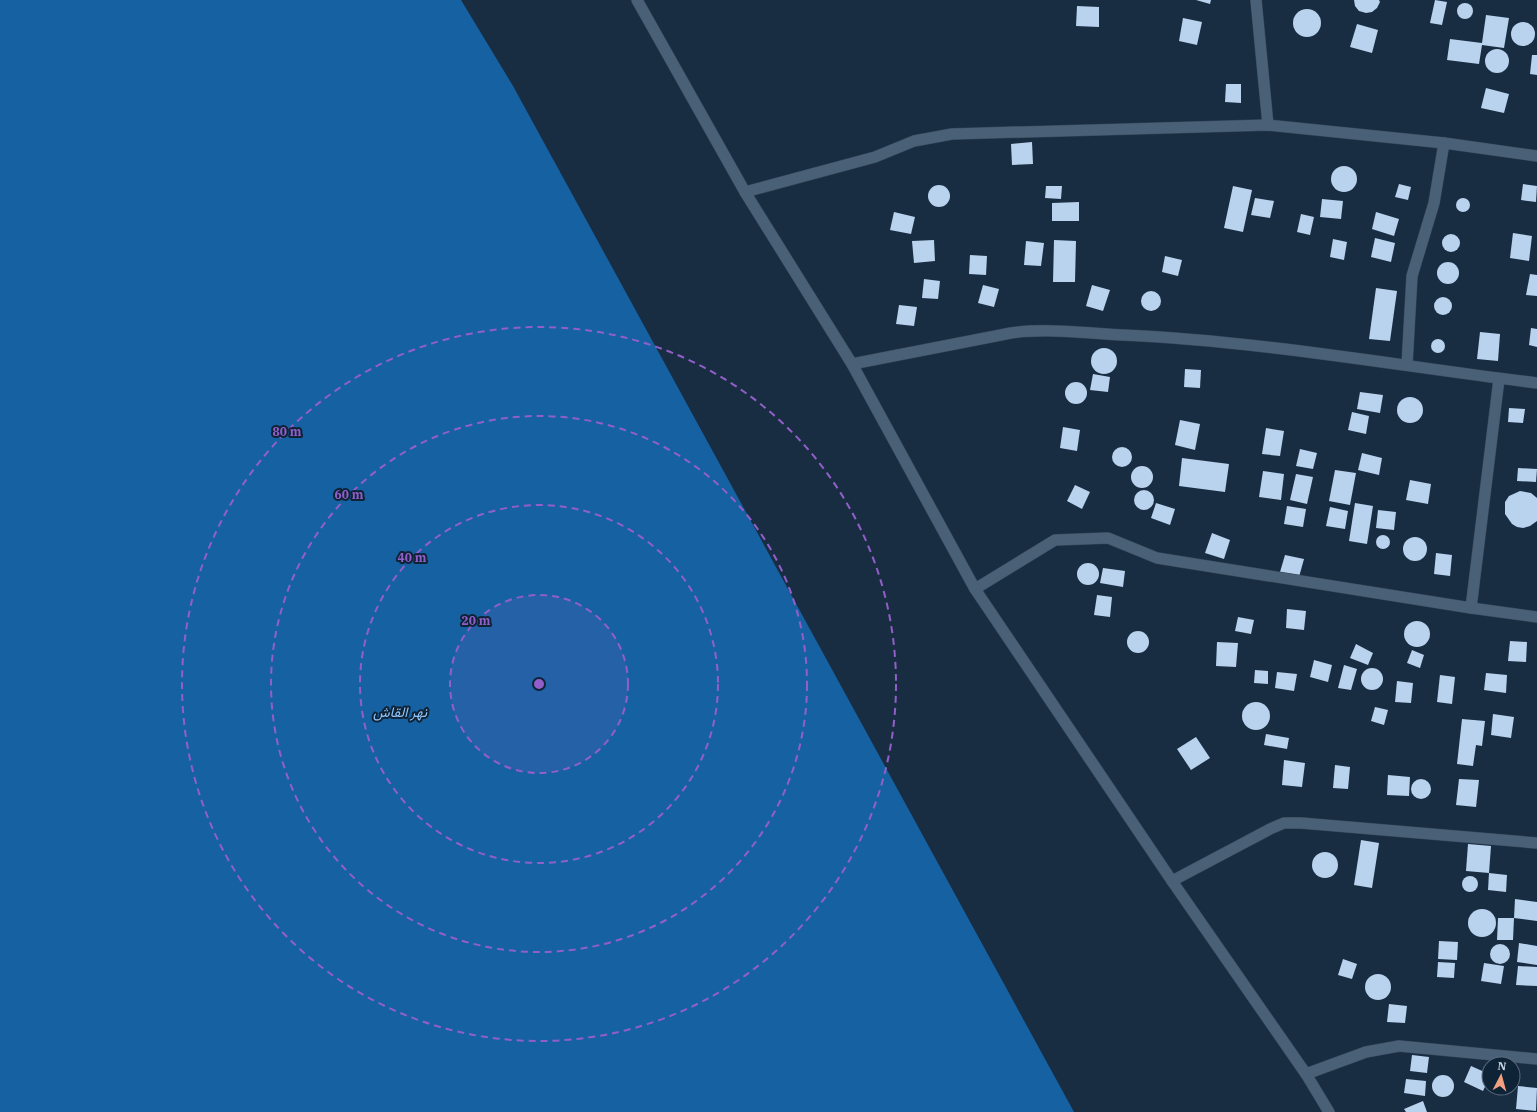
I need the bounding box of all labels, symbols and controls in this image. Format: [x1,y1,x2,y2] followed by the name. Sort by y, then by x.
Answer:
[273,424,302,439] text: 80 m
[335,487,364,502] text: 60 m
[398,550,427,565] text: 40 m
[462,613,491,628] text: 20 m
[532,677,546,691] centre of rings
[373,703,428,721] water label: نهر القاش
[1481,1056,1521,1096] north arrow
[1497,1059,1507,1074] text: N

